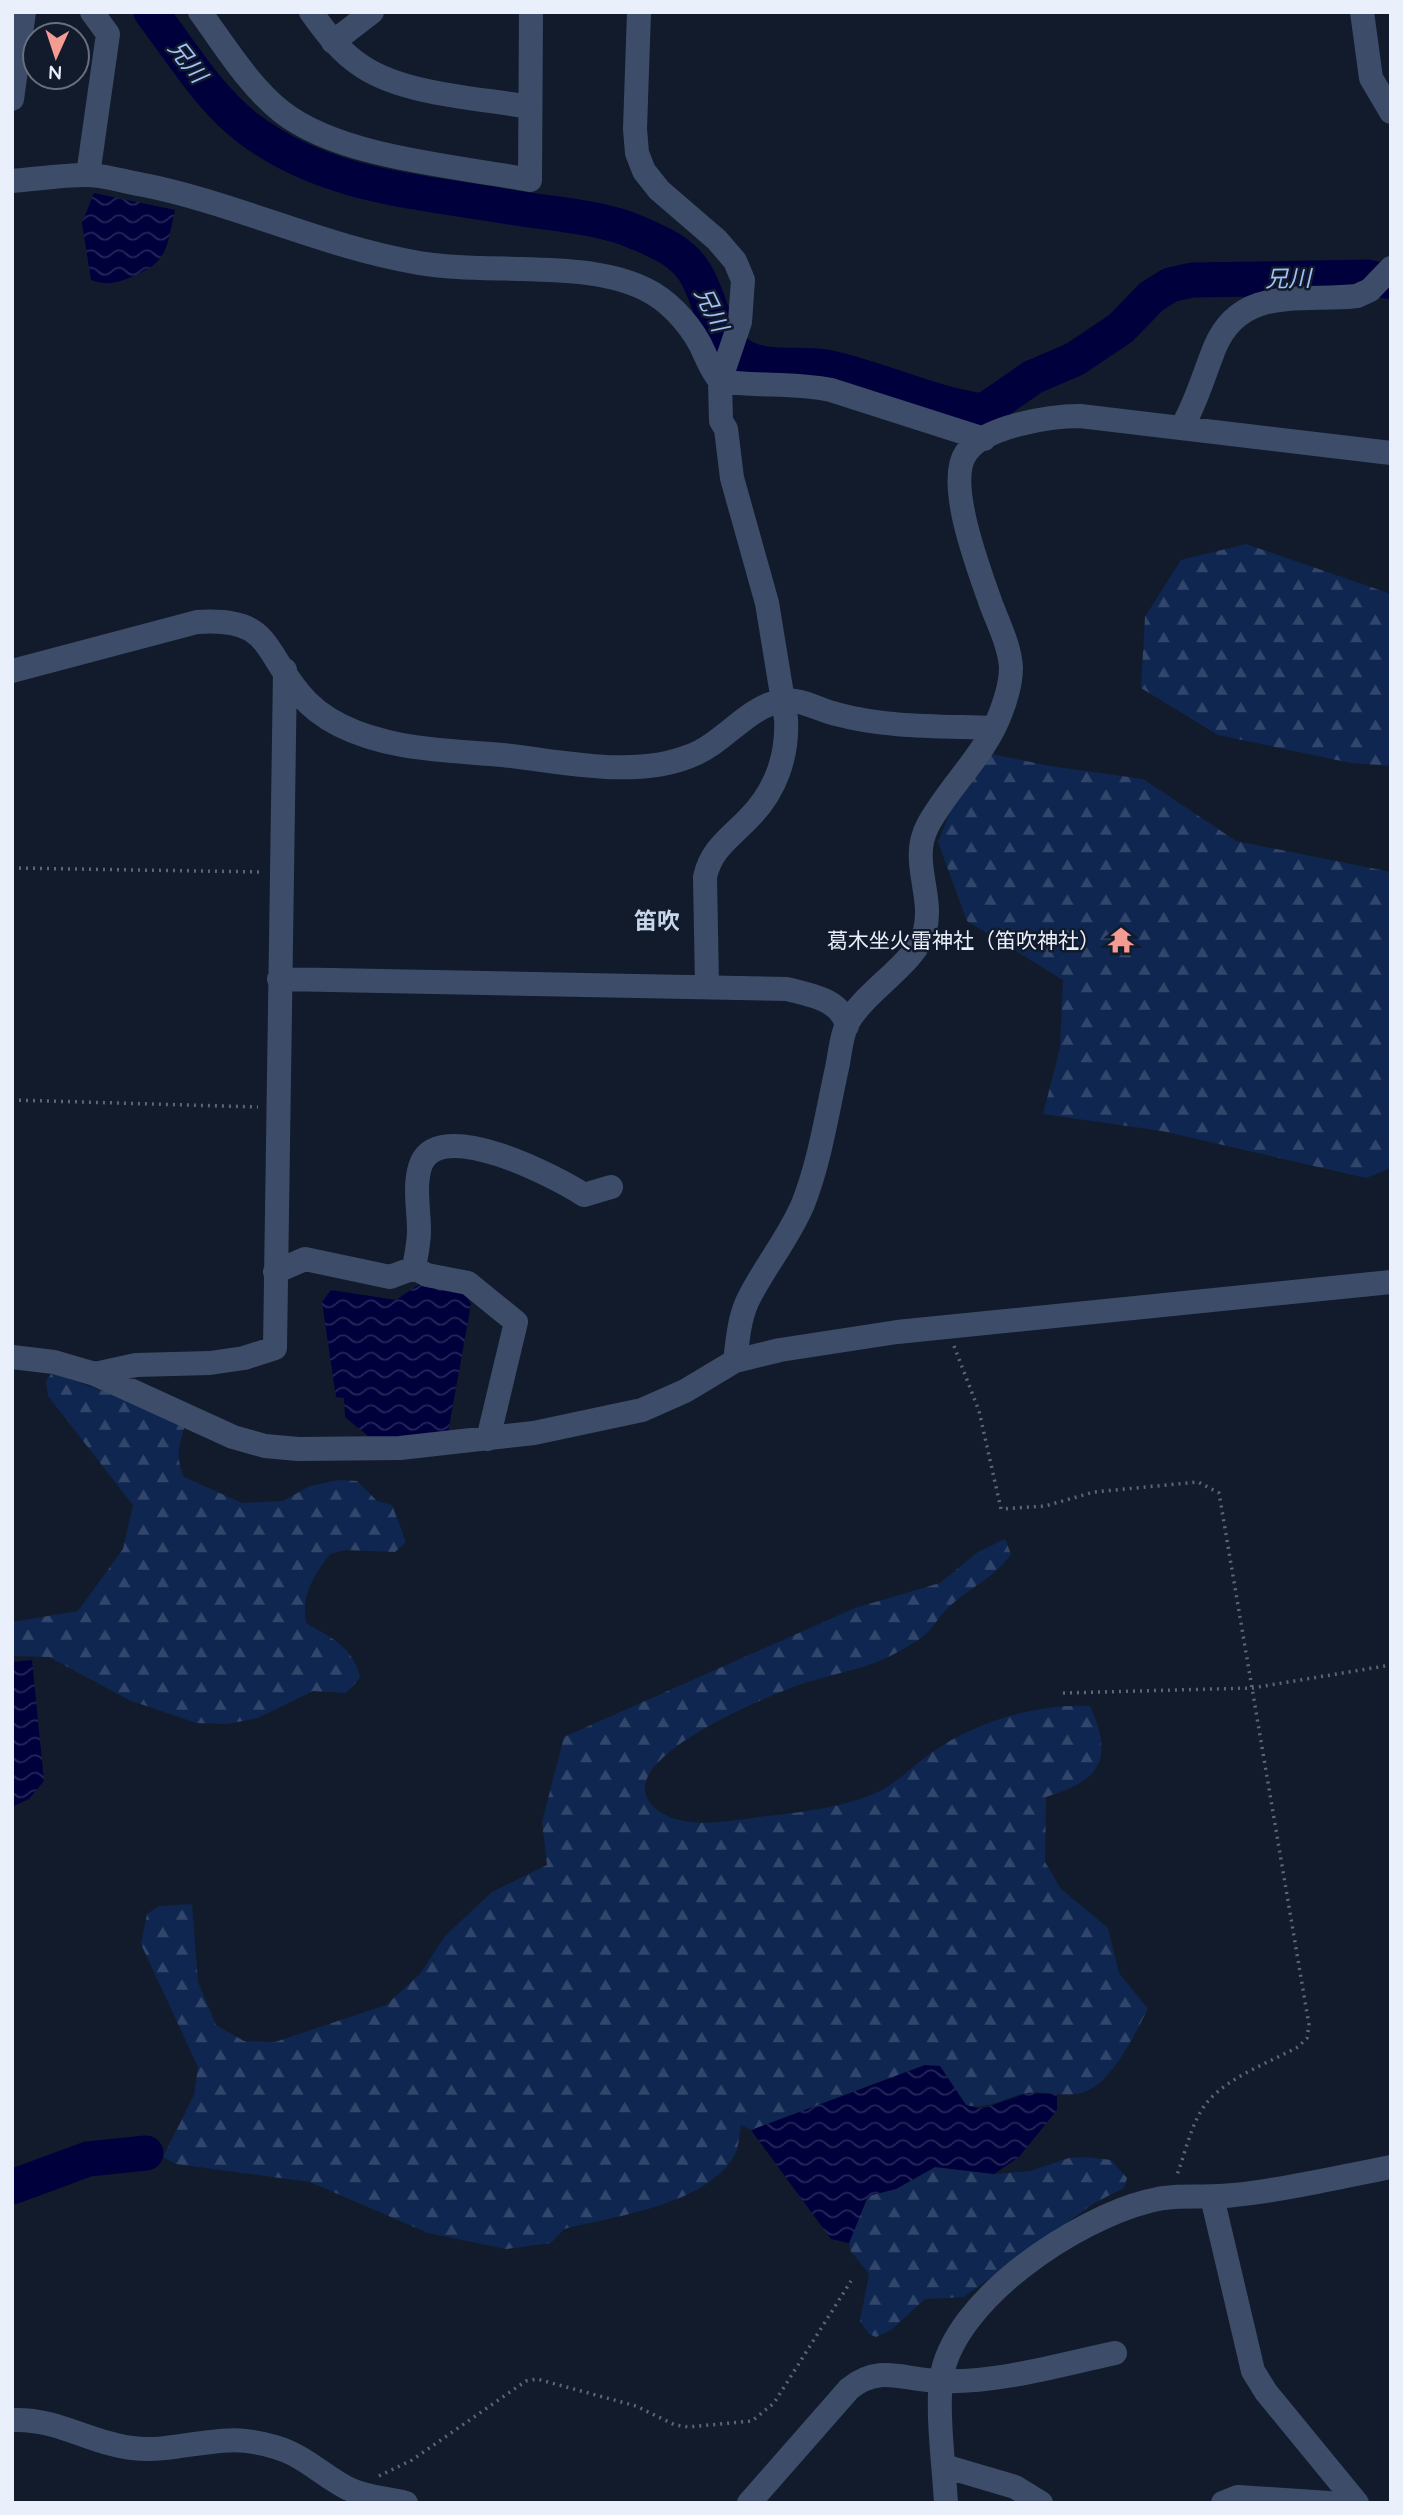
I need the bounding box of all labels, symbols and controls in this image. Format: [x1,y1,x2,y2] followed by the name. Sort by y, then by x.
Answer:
[21,21,91,91] north arrow
[162,34,215,90] water label: 兄川
[48,61,63,85] text: N
[1265,263,1314,293] water label: 兄川
[689,282,736,339] water label: 兄川
[634,906,680,935] district label: 笛吹
[1106,925,1136,955] temple icon: 葛木坐火雷神社（笛吹神社）
[827,927,1100,953] place label: 葛木坐火雷神社（笛吹神社）

